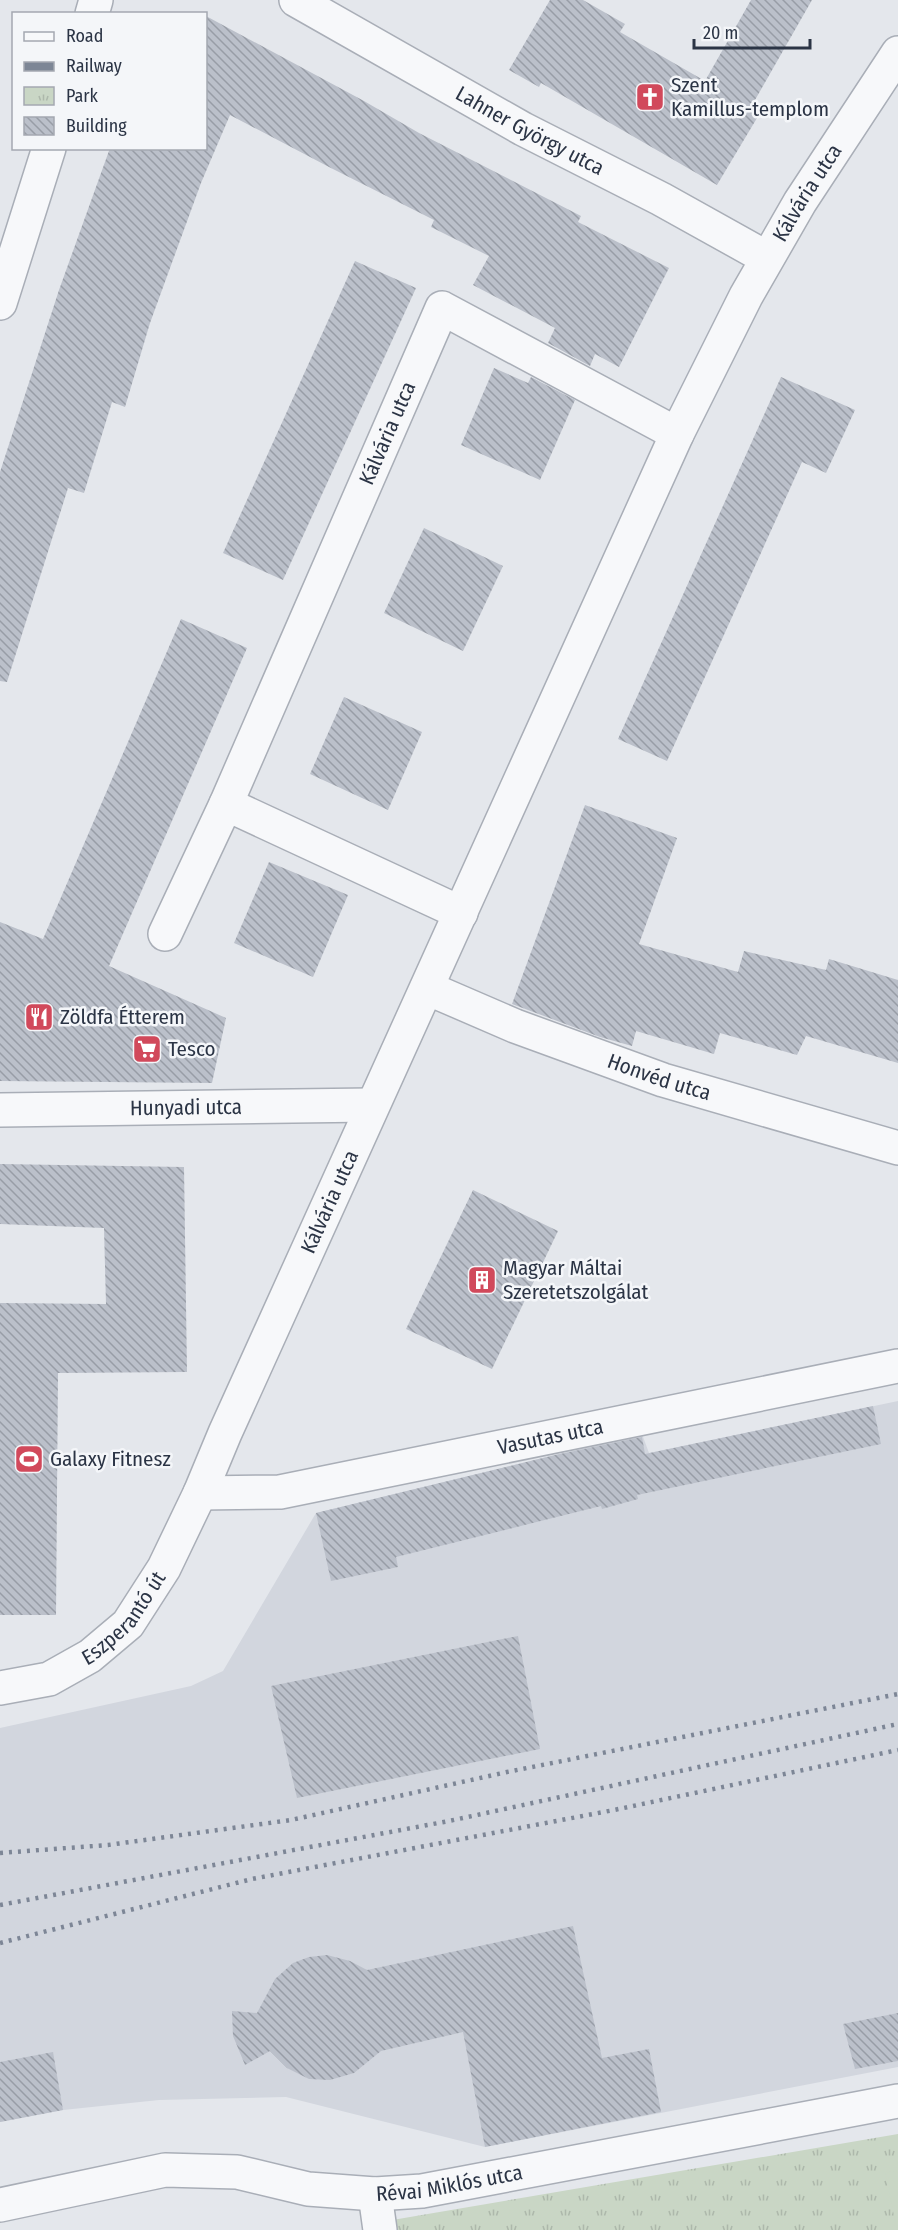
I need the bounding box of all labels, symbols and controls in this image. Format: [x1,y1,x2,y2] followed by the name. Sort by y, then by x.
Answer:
[12,12,207,150] legend
[694,12,810,50] scale bar
[703,22,738,44] text: 20 m
[66,25,103,47] text: Road
[66,55,122,77] text: Railway
[671,72,829,122] place label: Szent Kamillus-templom
[451,80,608,181] street label: Lahner György utca
[634,81,666,113] church icon: Szent Kamillus-templom
[66,85,99,107] text: Park
[66,115,127,137] text: Building
[767,139,847,246] street label: Kálvária utca
[354,377,421,489] street label: Kálvária utca
[23,1001,55,1033] restaurant icon: Zöldfa Étterem
[60,1004,185,1030] place label: Zöldfa Étterem
[131,1033,163,1065] supermarket icon: Tesco
[168,1036,216,1062] place label: Tesco
[604,1048,714,1106] street label: Honvéd utca
[130,1094,242,1121] street label: Hunyadi utca
[295,1146,364,1257] street label: Kálvária utca
[503,1255,649,1305] place label: Magyar Máltai Szeretetszolgálat
[466,1264,498,1296] building icon: Magyar Máltai Szeretetszolgálat
[495,1413,606,1460] street label: Vasutas utca
[13,1443,45,1475] sports icon: Galaxy Fitnesz
[50,1446,171,1472] place label: Galaxy Fitnesz
[77,1566,171,1671] street label: Eszperantó út
[375,2159,525,2207] street label: Révai Miklós utca

